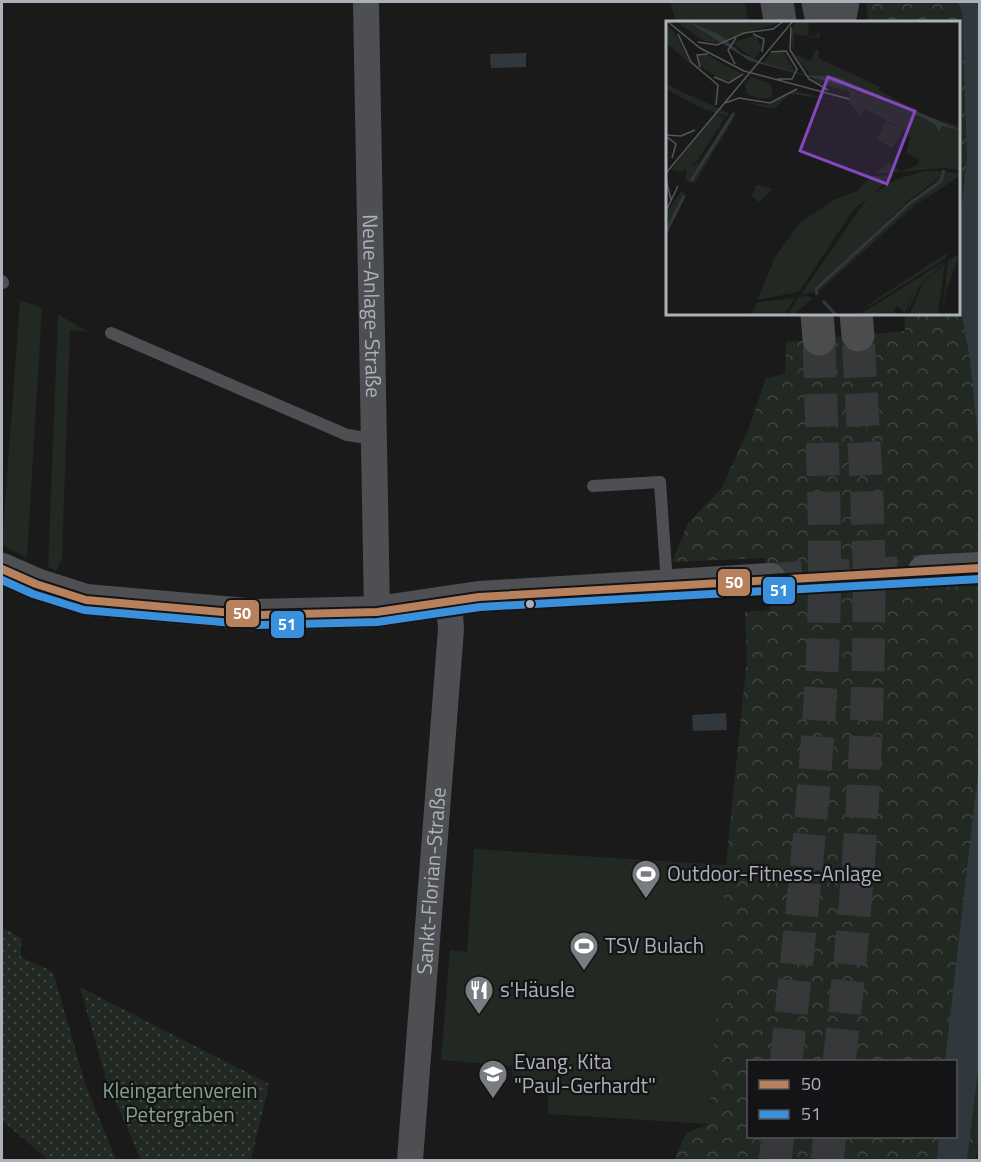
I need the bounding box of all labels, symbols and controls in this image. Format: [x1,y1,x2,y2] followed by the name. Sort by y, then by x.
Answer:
[666,21,960,315] inset map
[355,214,390,398] street label: Neue-Anlage-Straße
[717,568,751,597] line badge: 50
[725,570,743,594] text: 50
[762,576,796,605] line badge: 51
[770,578,788,602] text: 51
[524,598,536,610] unlabelled marker
[225,599,260,628] line badge: 50
[233,601,251,625] text: 50
[270,610,305,639] line badge: 51
[278,612,296,636] text: 51
[407,786,454,976] street label: Sankt-Florian-Straße
[667,857,882,889] place label: Outdoor-Fitness-Anlage
[630,858,662,900] sports icon: Outdoor-Fitness-Anlage
[605,929,704,961] place label: TSV Bulach
[568,930,600,972] sports icon: TSV Bulach
[500,973,575,1005] place label: s'Häusle
[463,974,495,1016] restaurant icon: s'Häusle
[514,1045,656,1101] place label: Evang. Kita "Paul-Gerhardt"
[477,1058,509,1100] school or university icon: Evang. Kita "Paul-Gerhardt"
[747,1060,957,1138] legend
[801,1070,821,1097] text: 50
[102,1074,258,1130] park label: Kleingartenverein Petergraben
[801,1100,821,1127] text: 51

